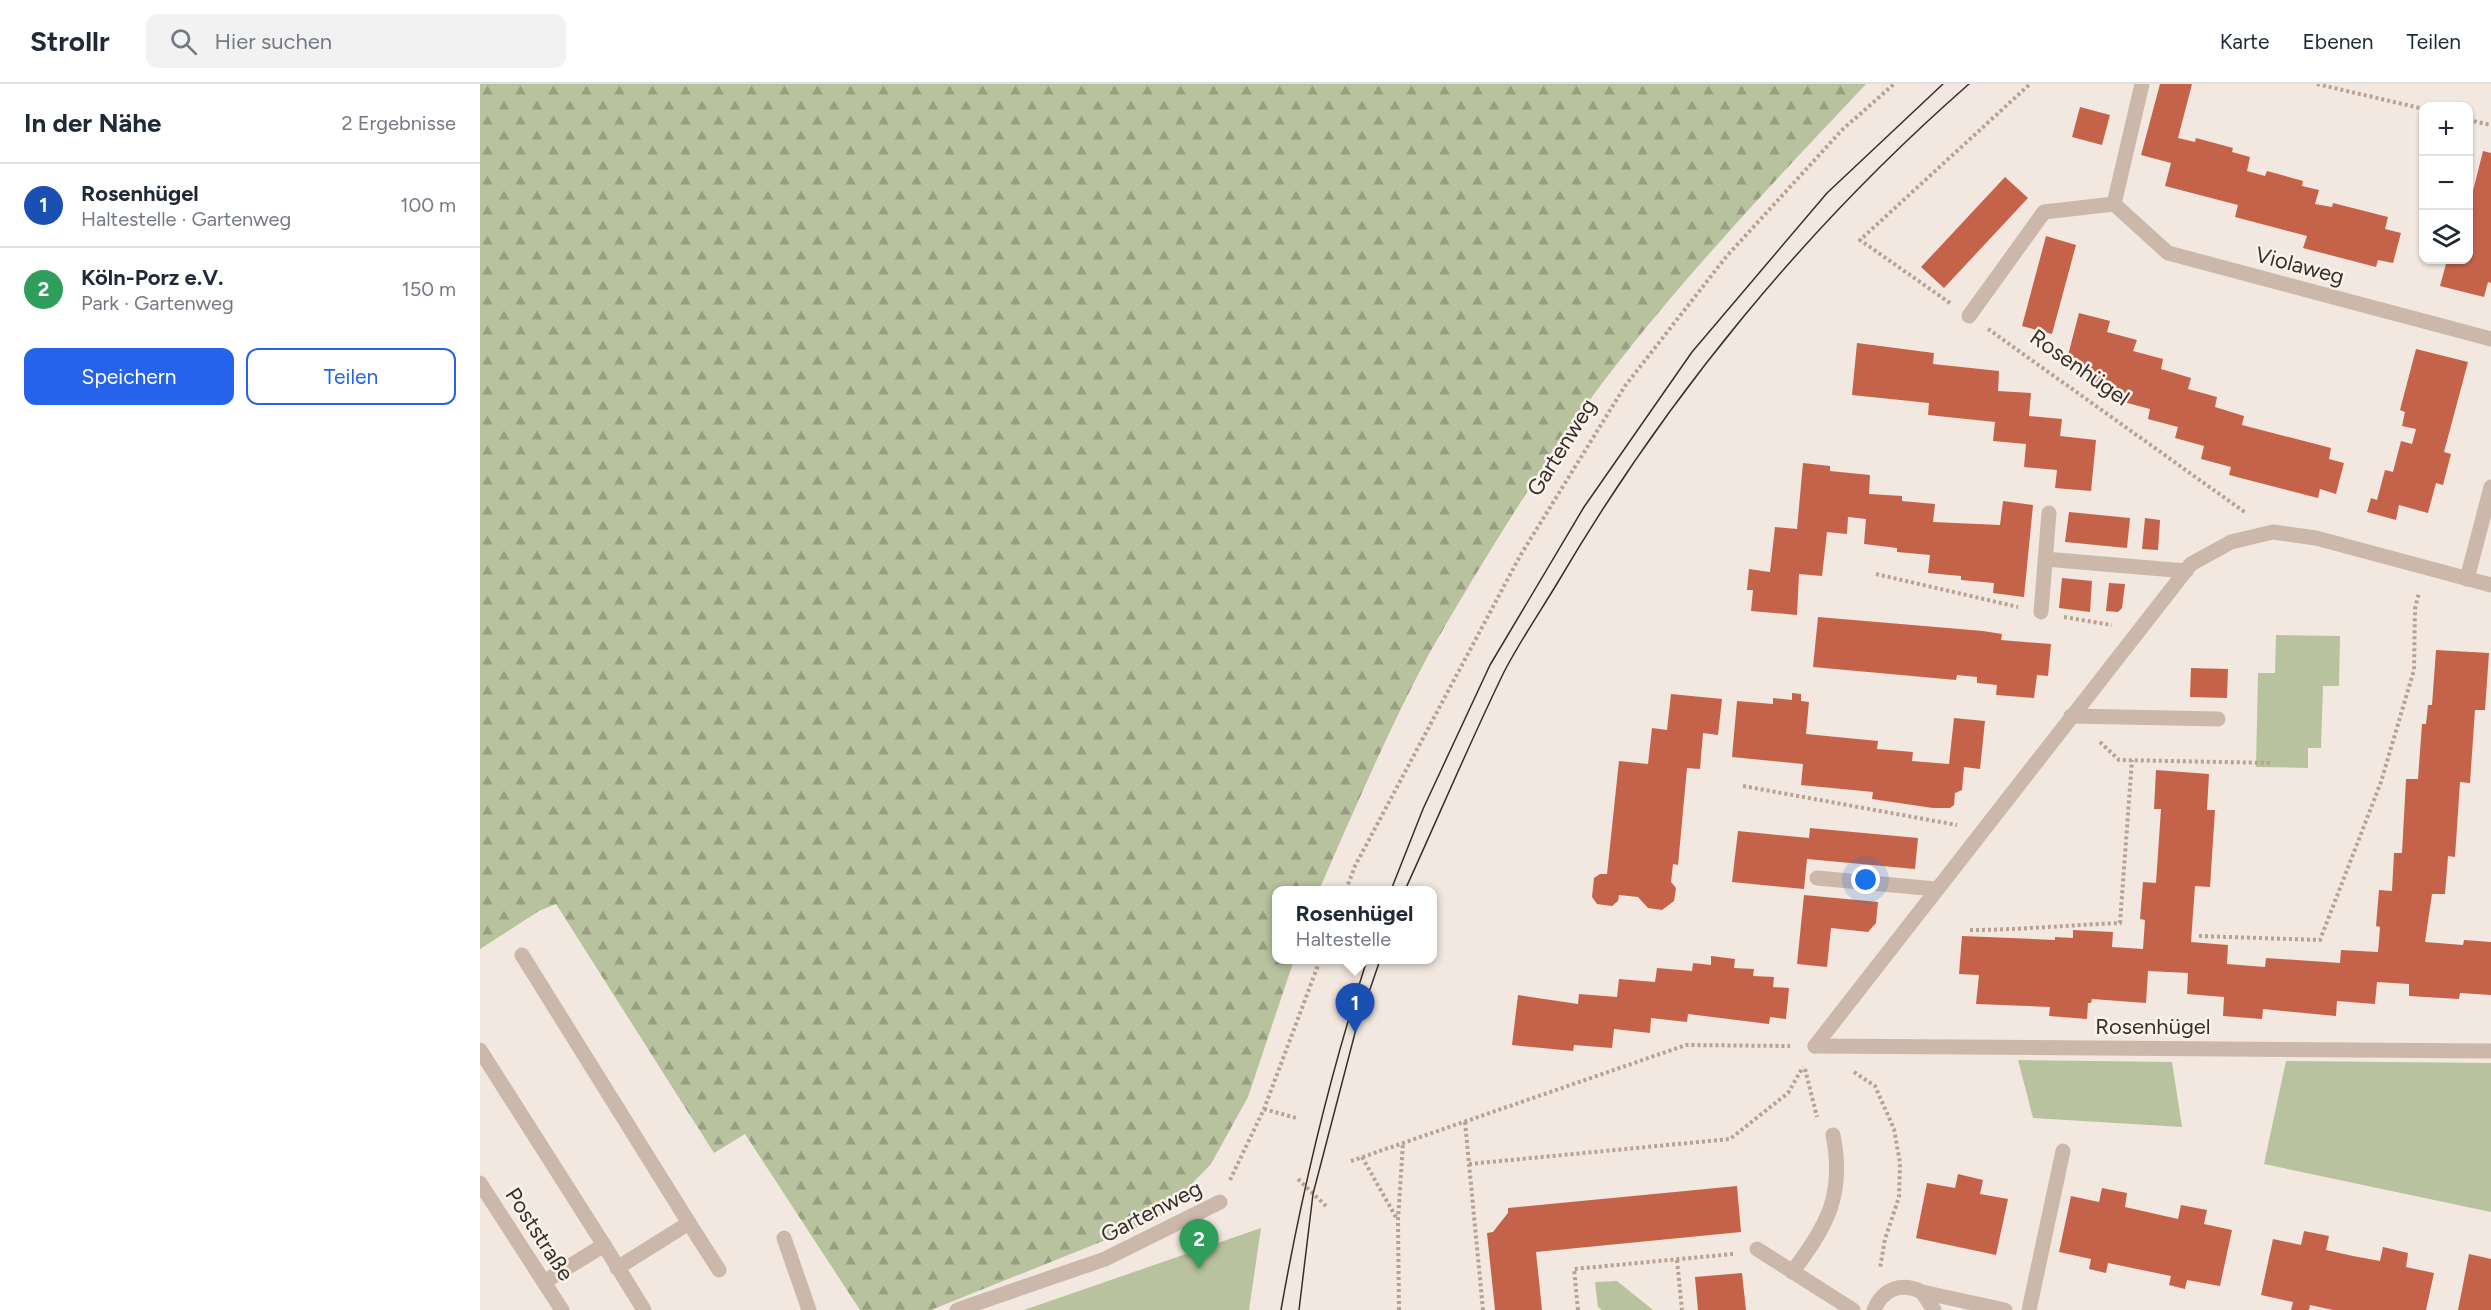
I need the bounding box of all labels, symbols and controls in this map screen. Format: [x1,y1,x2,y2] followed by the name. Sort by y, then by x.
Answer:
[146,14,566,68] search box
[30,24,110,58] text: Strollr
[167,25,200,58] icon: search
[215,28,332,55] text: Hier suchen
[2220,29,2269,54] text: Karte
[2302,29,2374,54] text: Ebenen
[2407,29,2461,54] text: Teilen
[2419,102,2473,264] map controls
[2419,102,2473,156] button: +
[24,107,161,139] text: In der Nähe
[342,111,456,135] text: 2 Ergebnisse
[2419,156,2473,210] button: −
[81,180,199,207] text: Rosenhügel
[39,193,48,217] text: 1
[400,193,456,217] text: 100 m
[81,207,291,231] text: Haltestelle · Gartenweg
[2419,210,2473,264] button: layers
[2252,241,2347,290] street label: Violaweg
[81,264,224,291] text: Köln-Porz e.V.
[38,277,49,301] text: 2
[401,277,456,301] text: 150 m
[81,291,234,315] text: Park · Gartenweg
[2025,323,2135,412] street label: Rosenhügel
[24,348,234,405] button: Speichern
[246,348,456,405] button: Teilen
[1521,394,1602,501] street label: Gartenweg
[1851,865,1880,894] your location
[1272,886,1437,964] popup
[1296,900,1413,927] text: Rosenhügel
[1296,927,1391,951] text: Haltestelle
[1336,984,1374,1033] pin: 1
[2095,1013,2211,1040] street label: Rosenhügel
[1096,1175,1206,1248] street label: Gartenweg
[500,1183,580,1286] street label: Poststraße
[1180,1220,1218,1269] pin: 2

